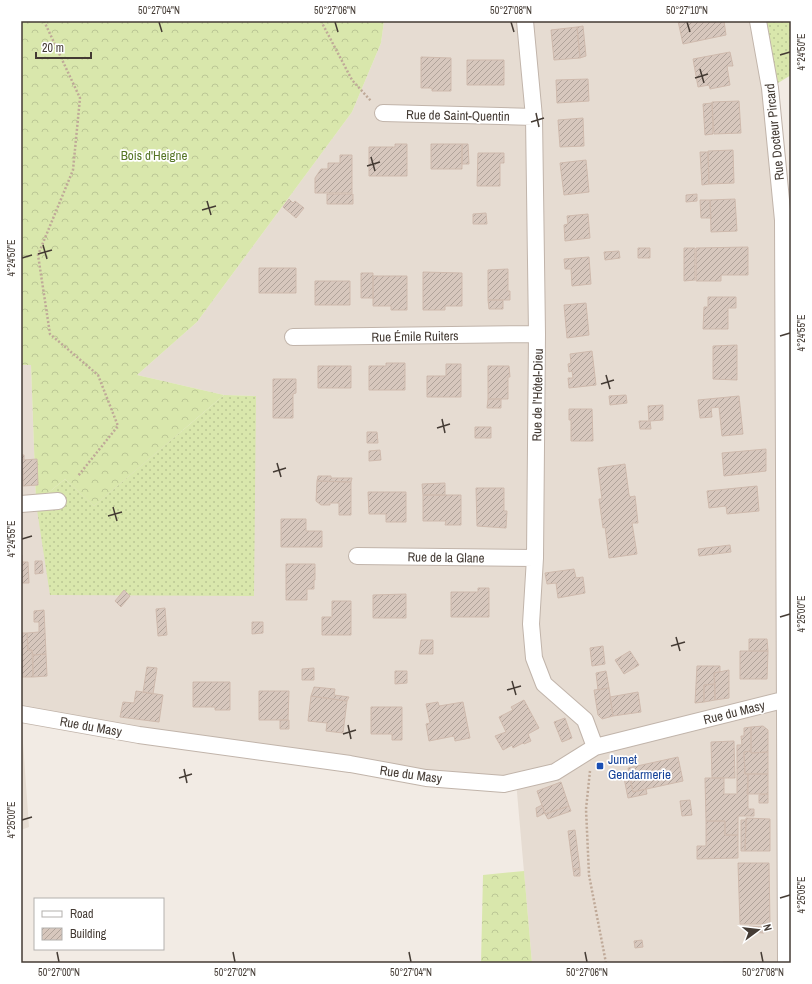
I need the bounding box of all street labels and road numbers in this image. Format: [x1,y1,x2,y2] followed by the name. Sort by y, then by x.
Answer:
[761,83,788,181] street label: Rue Docteur Pircard
[406,106,510,125] street label: Rue de Saint-Quentin
[371,327,459,346] street label: Rue Émile Ruiters
[528,348,547,442] street label: Rue de l’Hôtel-Dieu
[407,548,485,567] street label: Rue de la Glane
[702,696,767,728] street label: Rue du Masy
[59,713,124,740] street label: Rue du Masy
[379,762,444,787] street label: Rue du Masy

